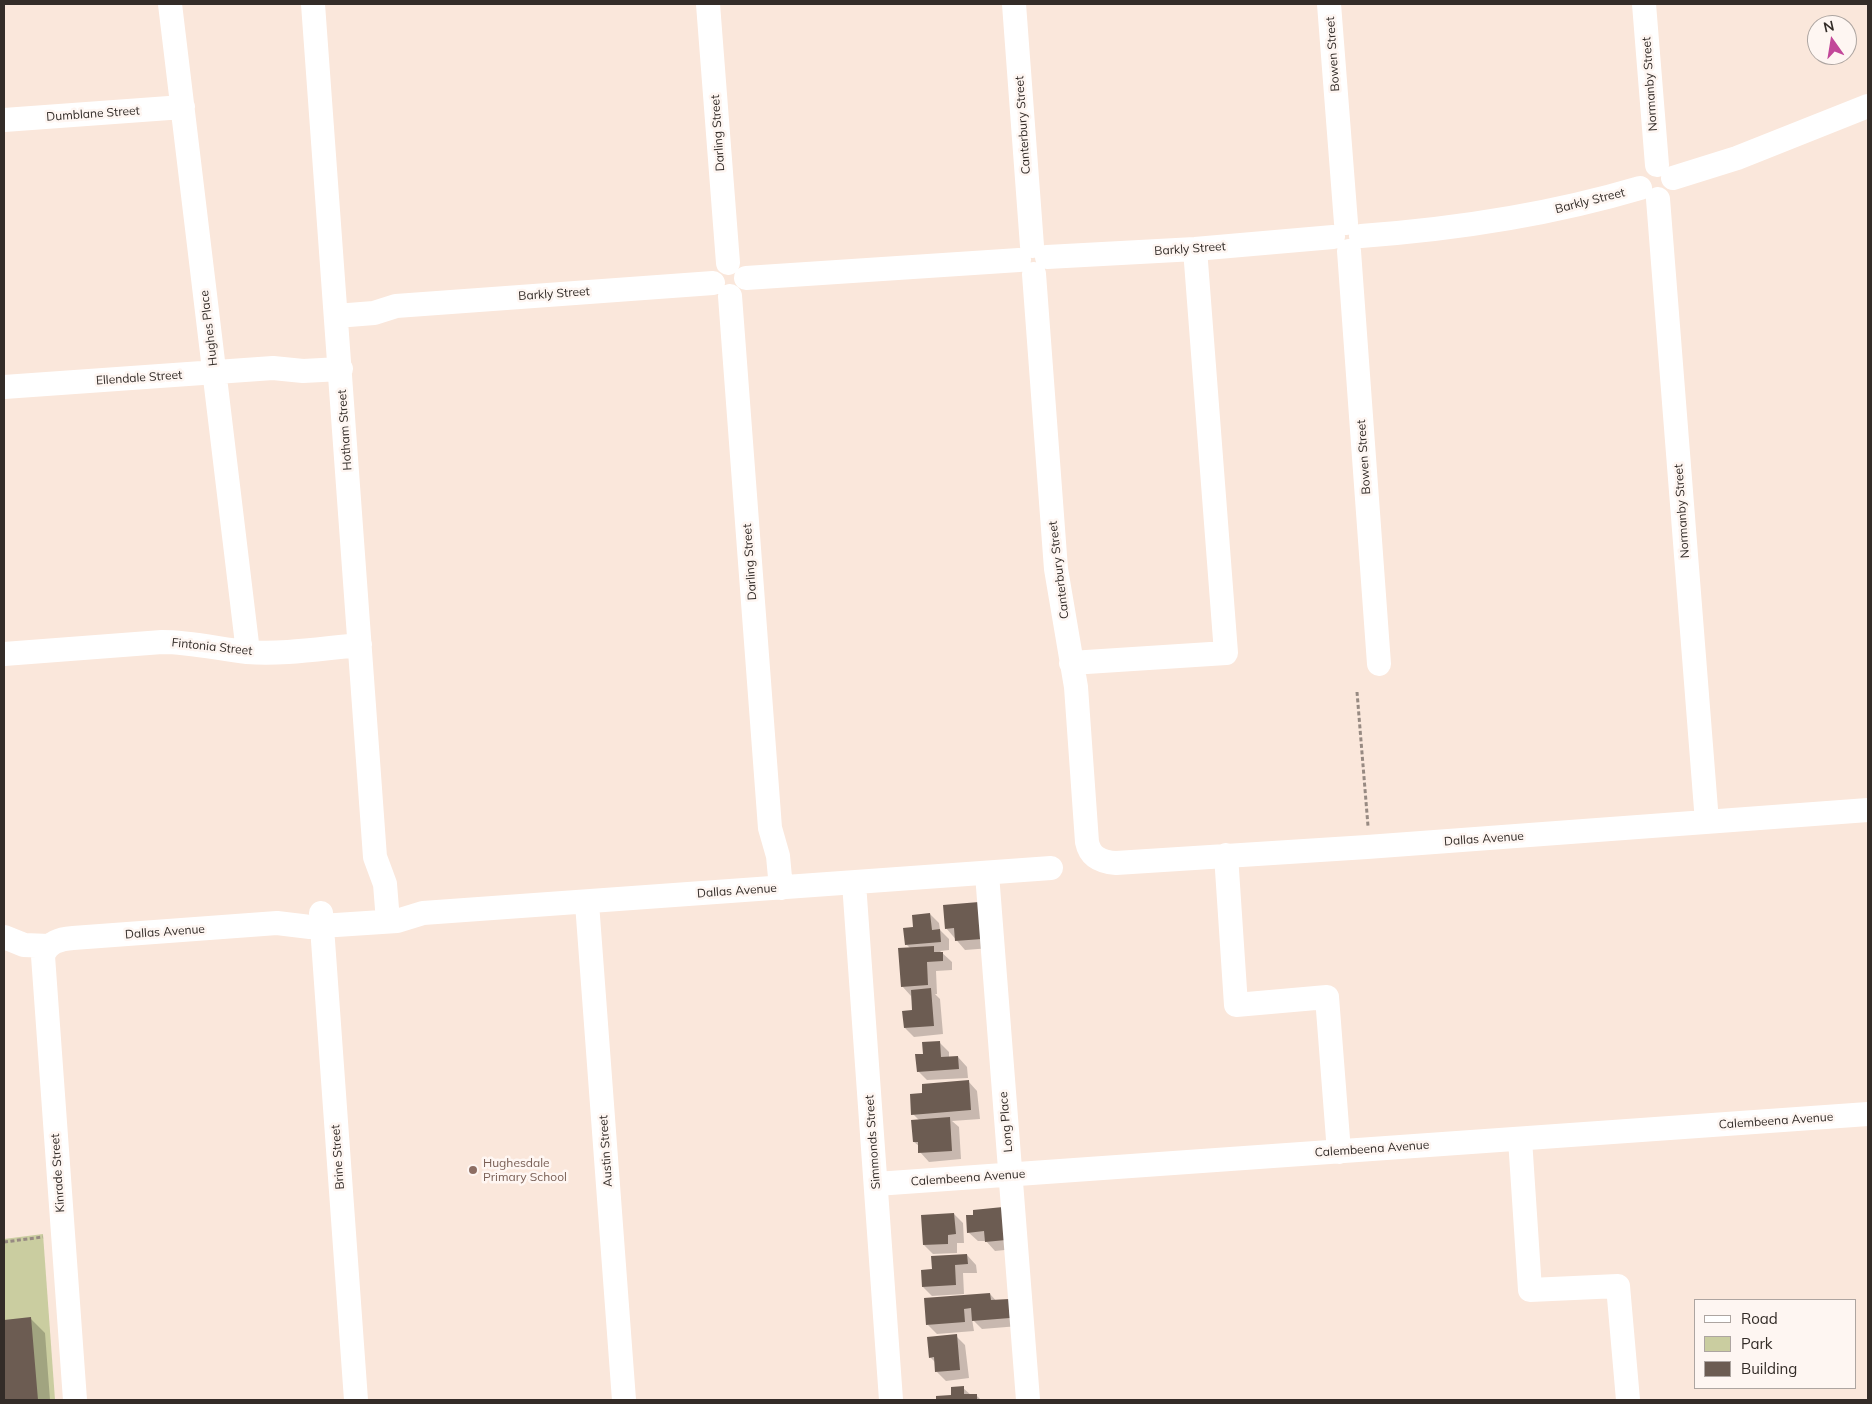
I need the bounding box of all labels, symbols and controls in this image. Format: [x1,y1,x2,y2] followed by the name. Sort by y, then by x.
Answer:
[1807,15,1857,65] north arrow
[1323,16,1343,92] street label: Bowen Street
[1822,16,1836,36] text: N
[1640,36,1660,132] street label: Normanby Street
[1012,75,1034,175] street label: Canterbury Street
[708,94,728,172] street label: Darling Street
[46,104,140,124] street label: Dumblane Street
[1554,185,1626,217] street label: Barkly Street
[1154,239,1226,259] street label: Barkly Street
[518,284,590,304] street label: Barkly Street
[197,289,221,367] street label: Hughes Place
[95,368,183,388] street label: Ellendale Street
[335,389,355,471] street label: Hotham Street
[1354,419,1374,495] street label: Bowen Street
[1672,463,1692,559] street label: Normanby Street
[1046,520,1072,620] street label: Canterbury Street
[740,523,760,601] street label: Darling Street
[171,636,253,658] street label: Fintonia Street
[1444,829,1524,849] street label: Dallas Avenue
[697,881,777,901] street label: Dallas Avenue
[125,922,205,942] street label: Dallas Avenue
[996,1091,1016,1153] street label: Long Place
[863,1094,883,1190] street label: Simmonds Street
[1718,1110,1834,1132] street label: Calembeena Avenue
[596,1115,616,1187] street label: Austin Street
[329,1124,347,1190] street label: Brine Street
[48,1133,68,1213] street label: Kinrade Street
[1314,1138,1430,1160] street label: Calembeena Avenue
[483,1156,567,1184] place label: Hughesdale Primary School
[467,1164,479,1176] marker: Hughesdale Primary School
[910,1167,1026,1189] street label: Calembeena Avenue
[1694,1299,1857,1389] legend
[1741,1309,1778,1328] text: Road
[1741,1334,1773,1353] text: Park
[1741,1359,1797,1378] text: Building

